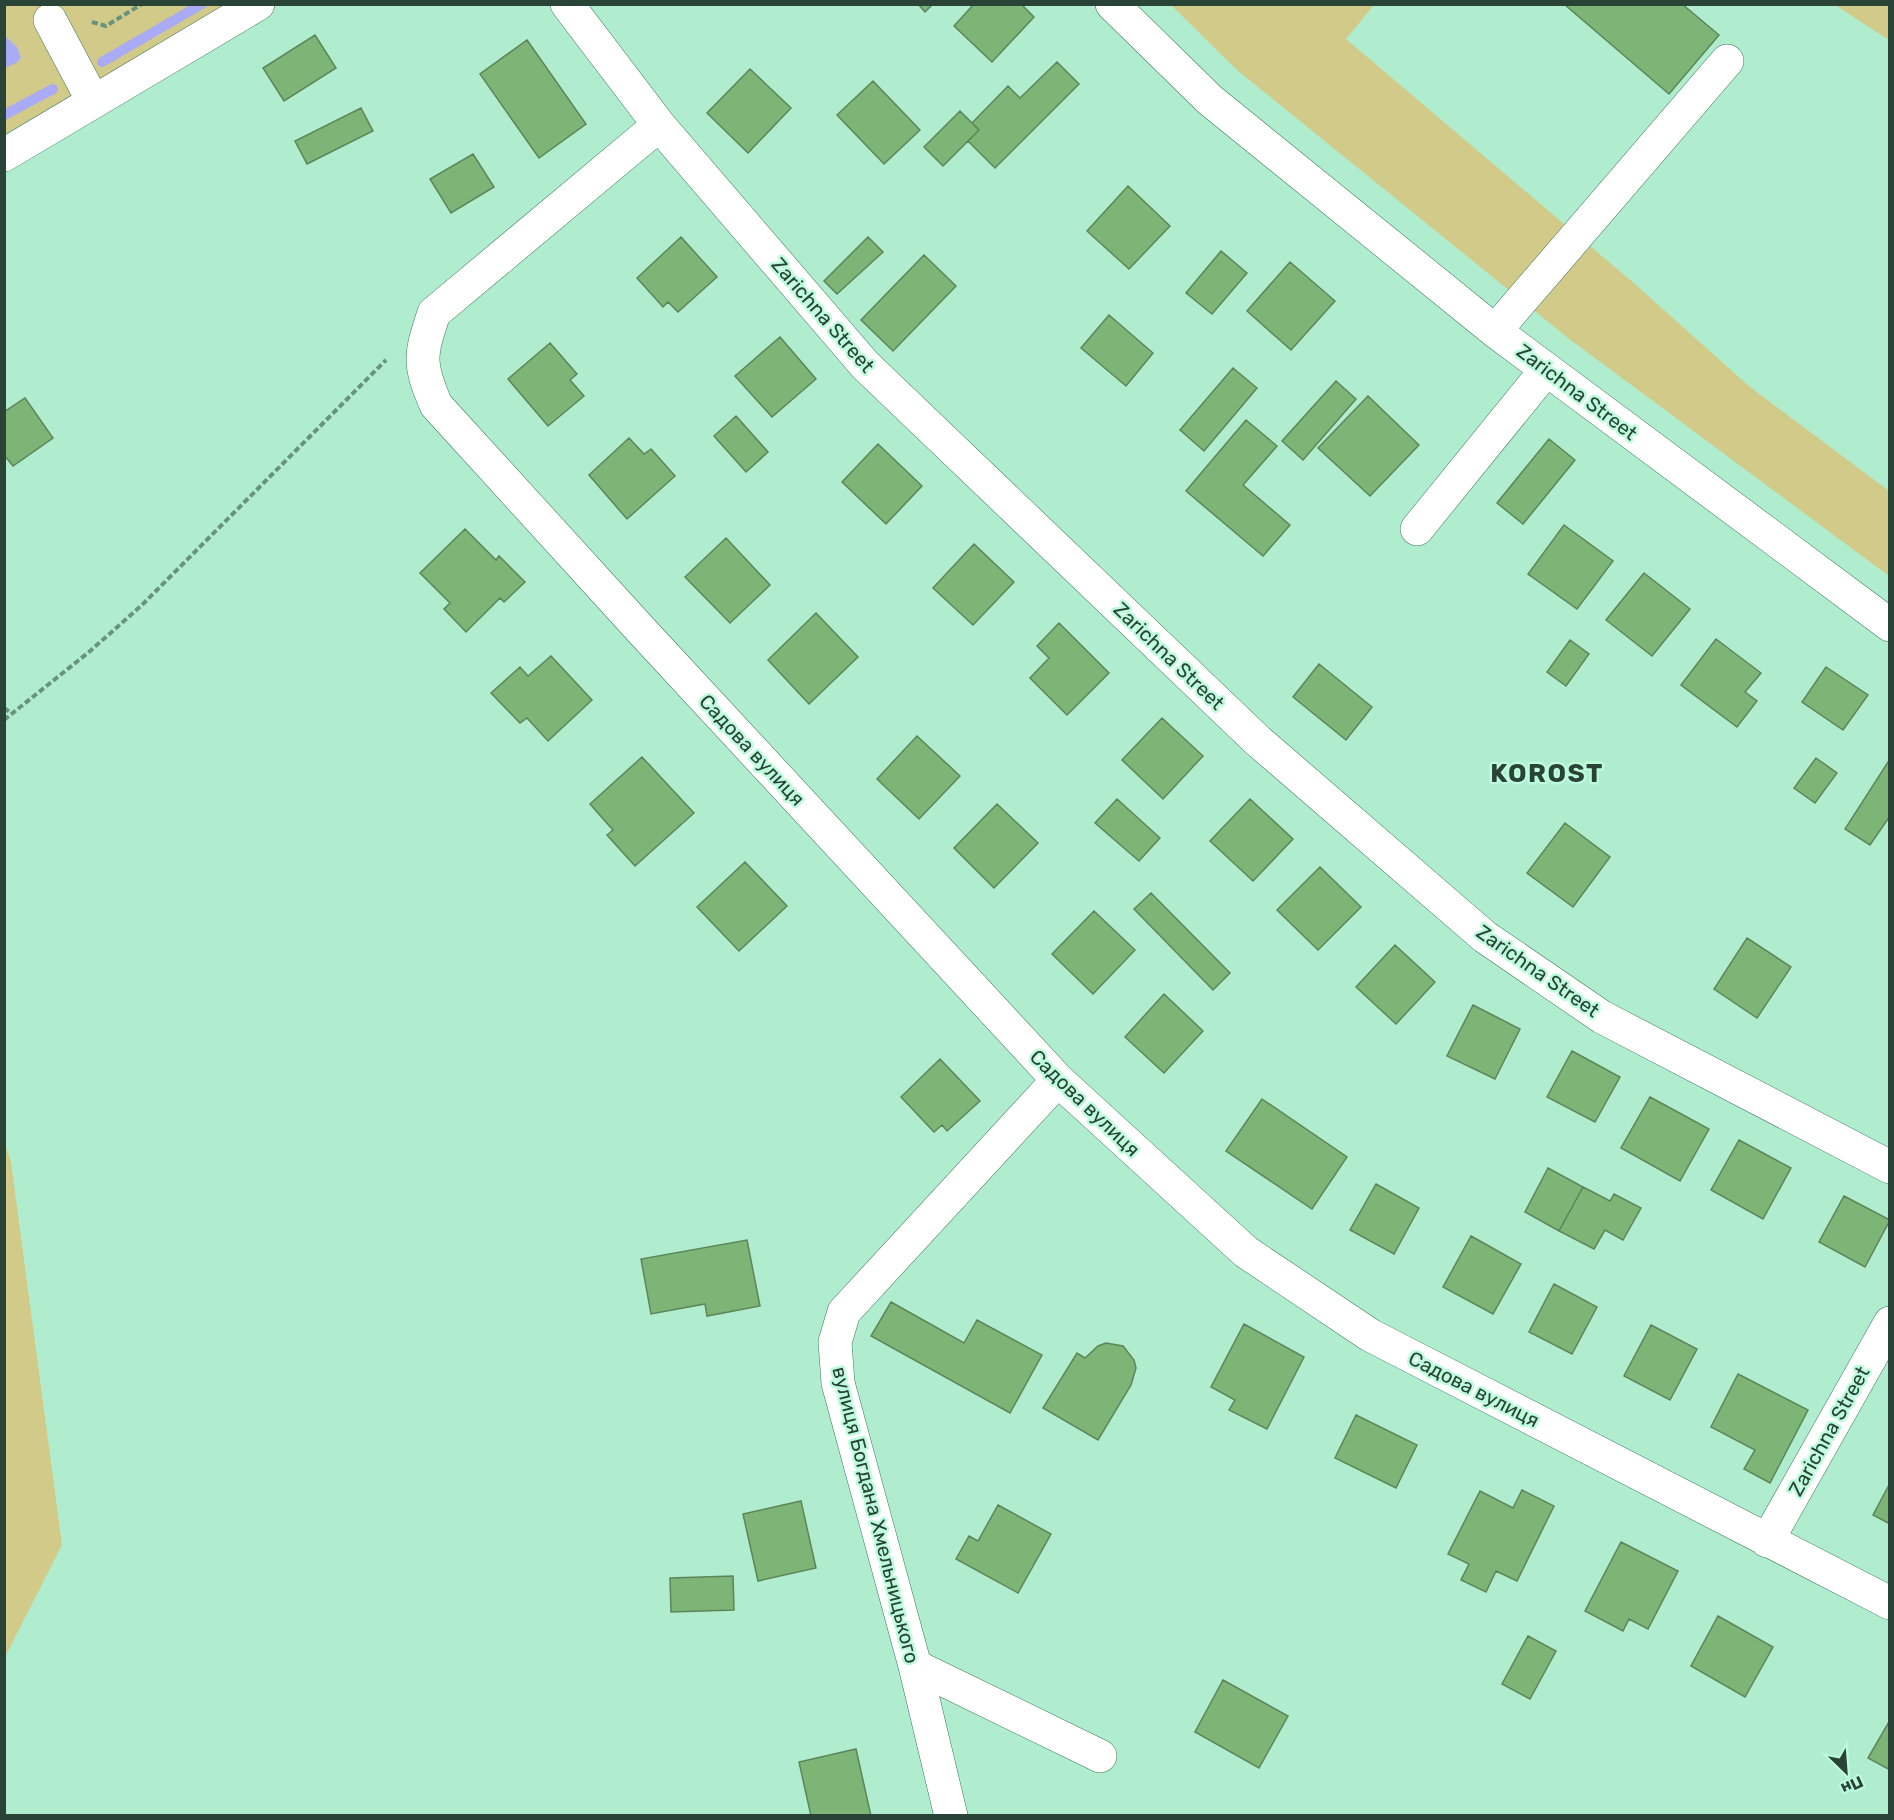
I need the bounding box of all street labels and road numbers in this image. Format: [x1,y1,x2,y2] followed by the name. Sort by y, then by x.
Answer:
[767,253,880,378] street label: Zarichna Street
[1512,339,1642,445] street label: Zarichna Street
[1109,597,1229,715] street label: Zarichna Street
[694,689,810,811] street label: Садова вулиця
[1472,920,1604,1022] street label: Zarichna Street
[1025,1044,1145,1162] street label: Садова вулиця
[1405,1346,1543,1432] street label: Садова вулиця
[1783,1362,1875,1500] street label: Zarichna Street
[827,1364,925,1666] street label: вулиця Богдана Хмельницького

